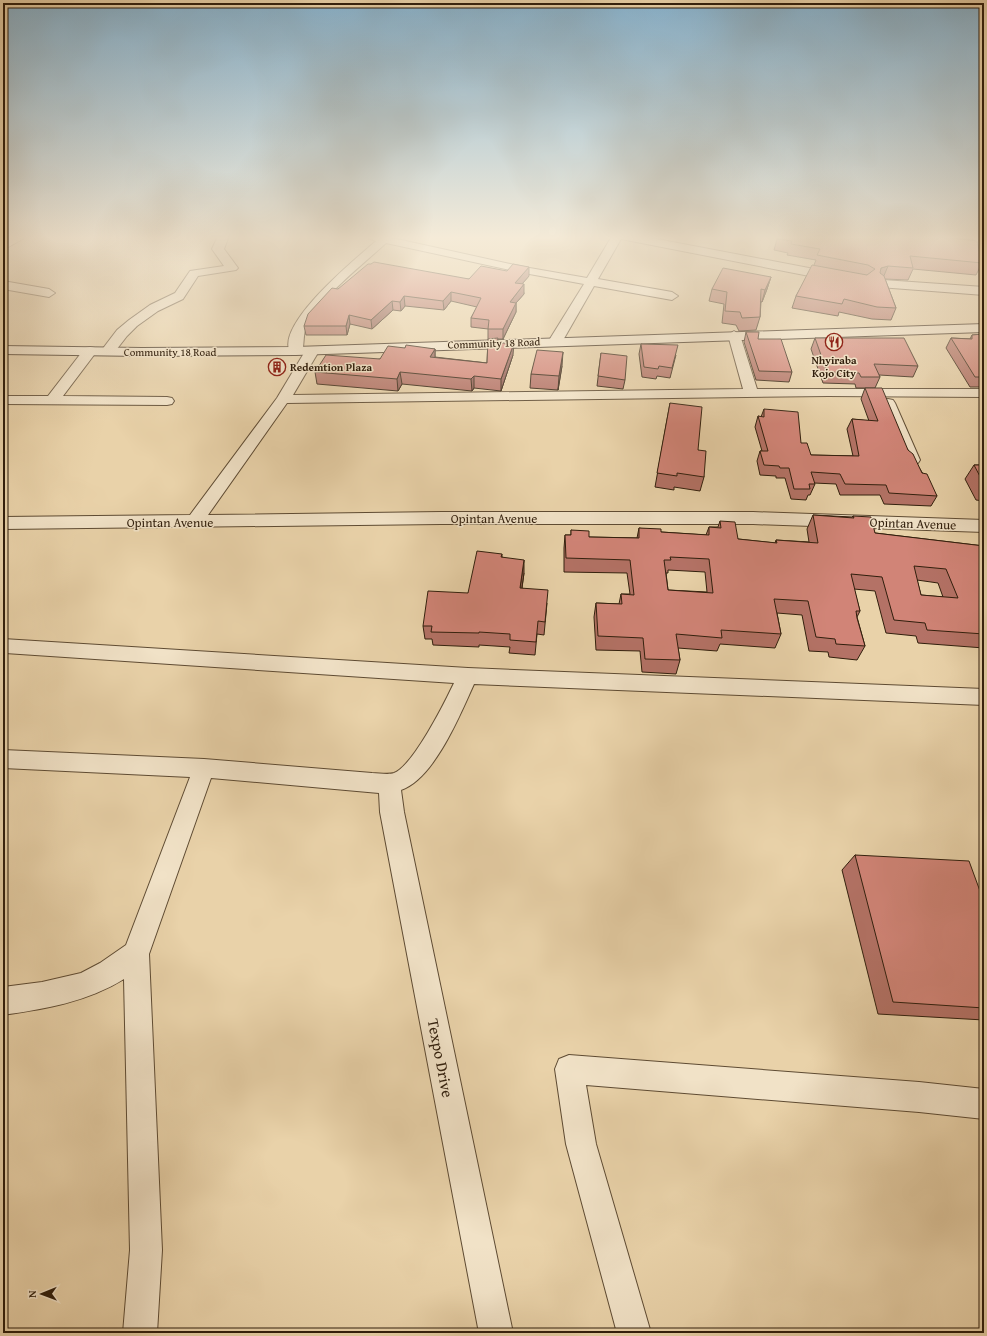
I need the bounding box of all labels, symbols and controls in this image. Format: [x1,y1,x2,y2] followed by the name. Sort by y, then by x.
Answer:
[824,332,844,352] restaurant icon: Nhyiraba Kojo City
[447,333,541,353] street label: Community 18 Road
[124,344,216,360] street label: Community 18 Road
[811,352,857,381] place label: Nhyiraba Kojo City
[267,357,287,377] building icon: Redemtion Plaza
[290,359,372,375] place label: Redemtion Plaza
[451,509,537,528] street label: Opintan Avenue
[869,512,957,535] street label: Opintan Avenue
[127,513,213,532] street label: Opintan Avenue
[422,1016,460,1100] street label: Texpo Drive
[22,1274,62,1314] north arrow
[24,1290,40,1298] text: N

